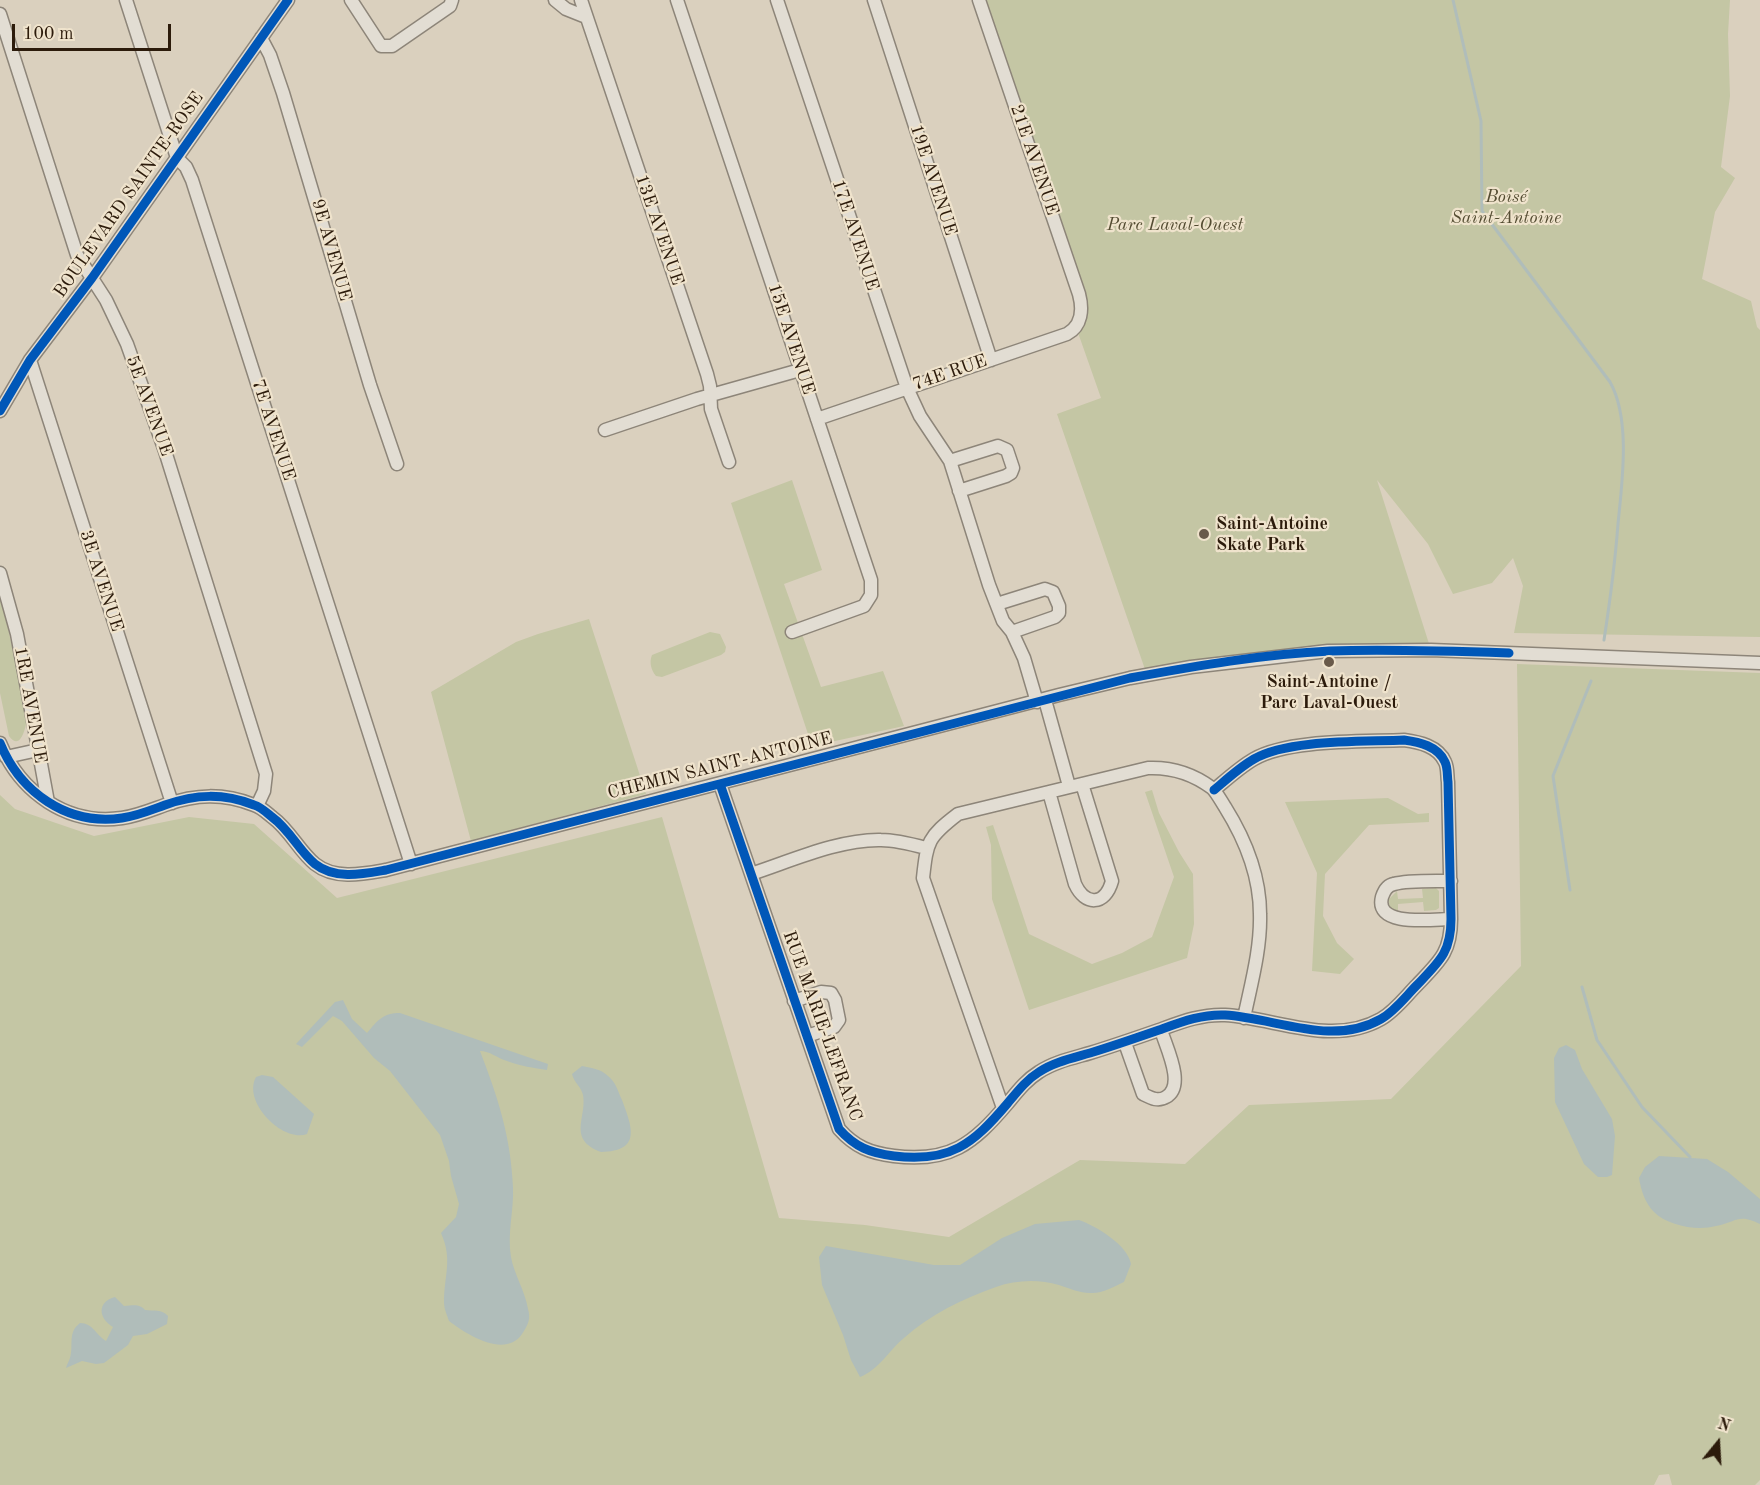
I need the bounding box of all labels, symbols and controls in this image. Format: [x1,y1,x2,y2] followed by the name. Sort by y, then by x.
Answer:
[15,12,174,50] scale bar
[23,25,74,43] text: 100 m
[49,88,209,302] street label: BOULEVARD SAINTE-ROSE
[1005,102,1063,218] street label: 21E AVENUE
[905,122,961,238] street label: 19E AVENUE
[630,172,688,288] street label: 13E AVENUE
[827,177,883,293] street label: 17E AVENUE
[1451,186,1561,228] park label: Boisé Saint-Antoine
[306,196,356,304] street label: 9E AVENUE
[1107,214,1243,236] park label: Parc Laval-Ouest
[763,281,819,397] street label: 15E AVENUE
[910,350,990,396] street label: 74E RUE
[121,353,177,459] street label: 5E AVENUE
[246,377,300,483] street label: 7E AVENUE
[1216,513,1328,556] place label: Saint-Antoine Skate Park
[1197,527,1211,541] marker: Saint-Antoine Skate Park
[74,528,128,634] street label: 3E AVENUE
[9,645,51,765] street label: 1RE AVENUE
[1322,655,1336,669] marker: Saint-Antoine / Parc Laval-Ouest
[1260,671,1398,714] place label: Saint-Antoine / Parc Laval-Ouest
[605,728,835,804] street label: CHEMIN SAINT-ANTOINE
[778,928,866,1124] street label: RUE MARIE-LEFRANC
[1688,1413,1748,1473] north arrow
[1715,1416,1732,1435] text: N

